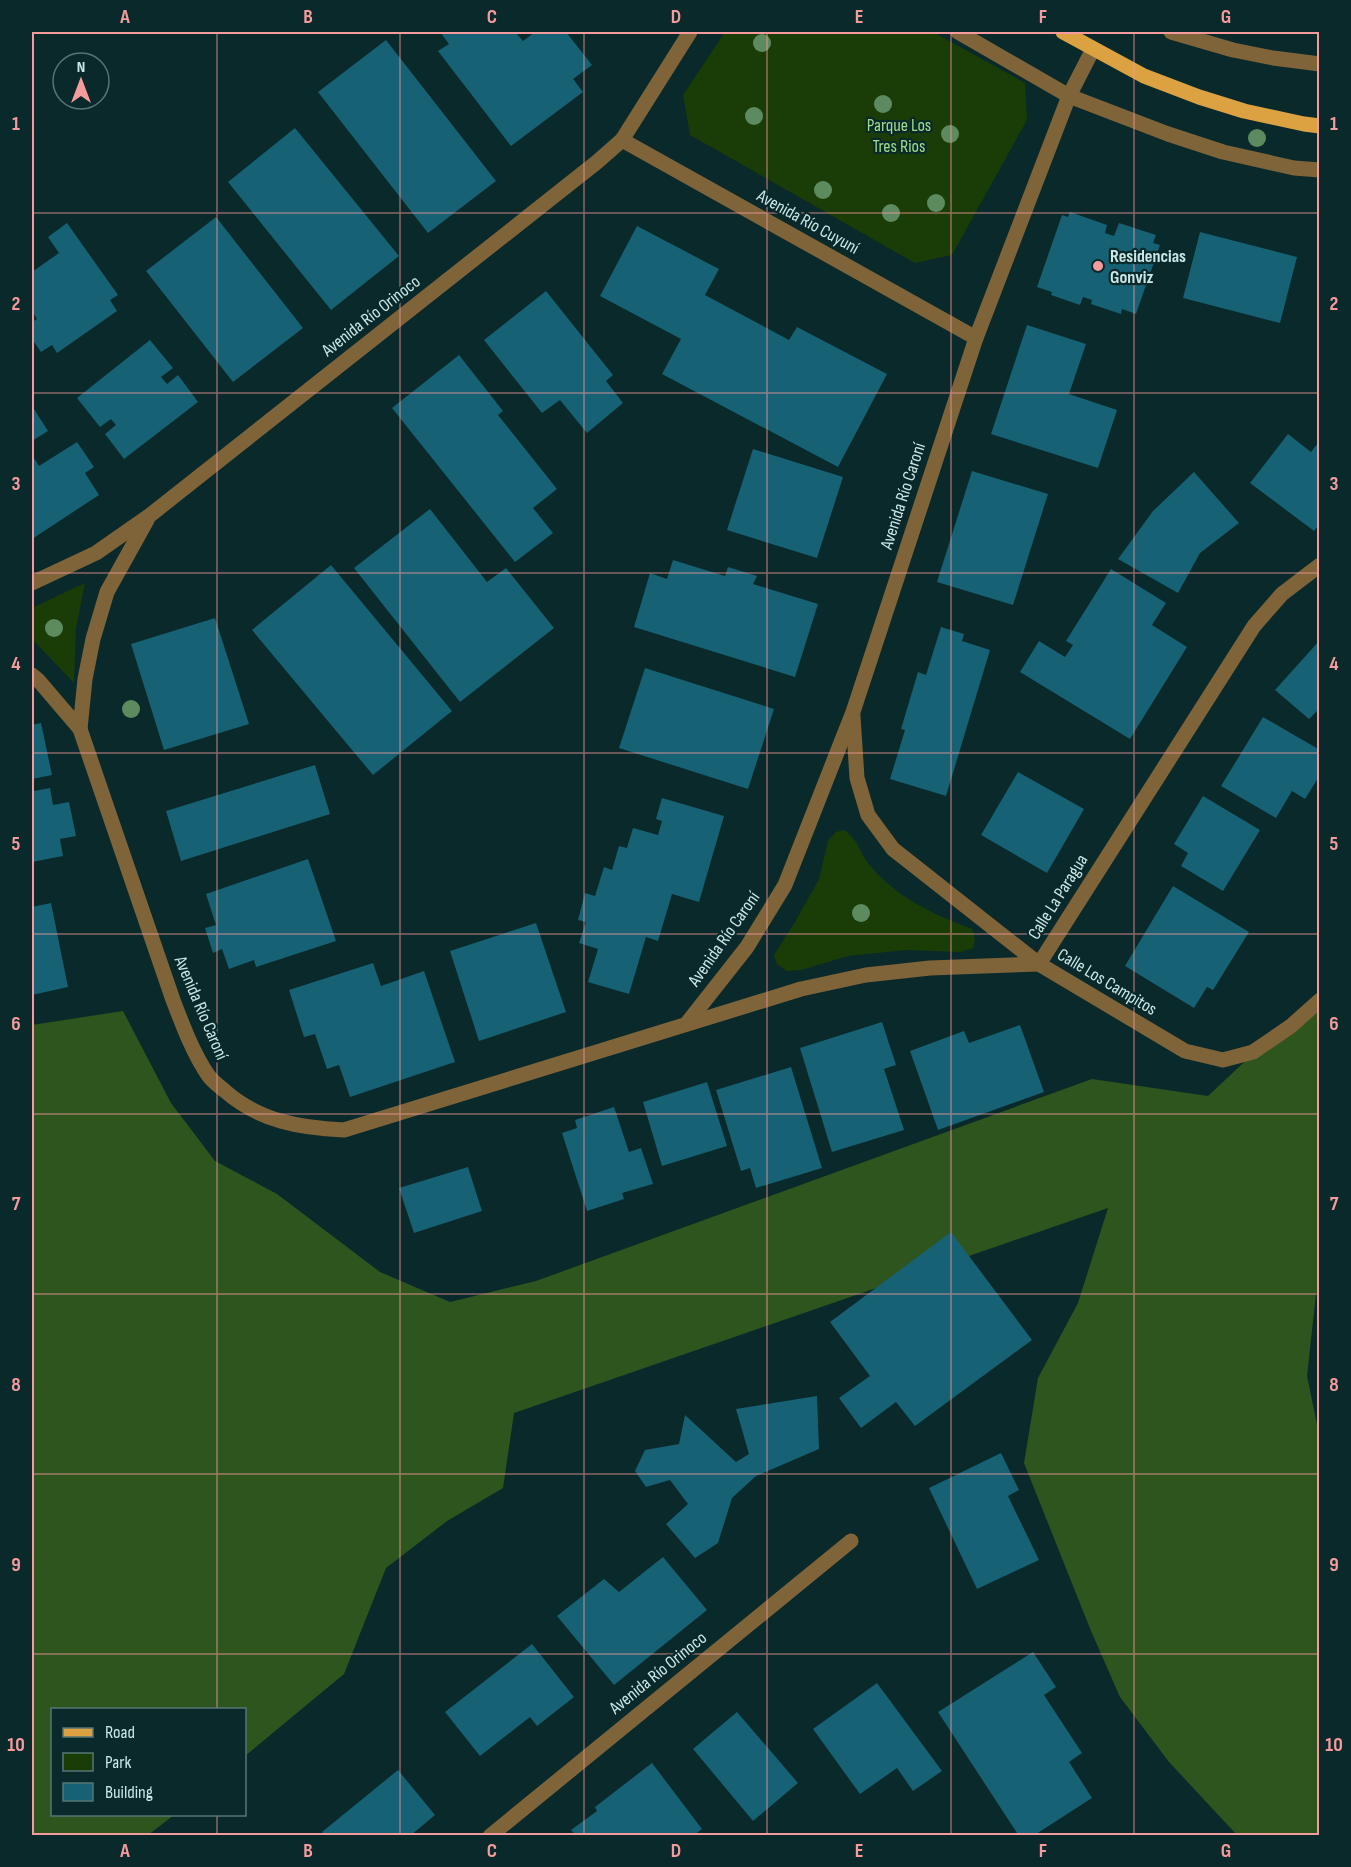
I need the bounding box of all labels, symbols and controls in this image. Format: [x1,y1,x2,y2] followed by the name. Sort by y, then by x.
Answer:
[119,5,130,29] text: A
[303,5,313,29] text: B
[487,5,497,29] text: C
[671,5,681,29] text: D
[855,5,863,29] text: E
[1039,5,1047,29] text: F
[1221,5,1231,29] text: G
[51,51,111,111] north arrow
[77,58,85,77] text: N
[12,112,20,136] text: 1
[1330,112,1338,136] text: 1
[867,115,931,157] park label: Parque Los Tres Rios
[752,185,863,259] street label: Avenida Río Cuyuní
[1110,246,1186,288] place label: Residencias Gonviz
[1091,259,1105,273] marker: Residencias Gonviz
[317,271,424,362] street label: Avenida Río Orinoco
[12,292,20,316] text: 2
[1330,292,1338,316] text: 2
[876,440,930,553] street label: Avenida Río Caroní
[12,472,21,496] text: 3
[1330,472,1339,496] text: 3
[11,652,21,676] text: 4
[1329,652,1339,676] text: 4
[12,832,21,856] text: 5
[1330,832,1339,856] text: 5
[1024,851,1092,943] street label: Calle La Paragua
[683,887,765,991] street label: Avenida Río Caroní
[1053,944,1161,1020] street label: Calle Los Campitos
[169,952,233,1064] street label: Avenida Río Caroní
[11,1012,21,1036] text: 6
[1329,1012,1339,1036] text: 6
[12,1192,21,1216] text: 7
[1330,1192,1339,1216] text: 7
[11,1373,21,1397] text: 8
[1329,1373,1339,1397] text: 8
[11,1553,21,1577] text: 9
[1329,1553,1339,1577] text: 9
[604,1627,711,1719] street label: Avenida Río Orinoco
[51,1708,246,1816] legend
[105,1722,135,1743] text: Road
[7,1733,25,1757] text: 10
[1325,1733,1343,1757] text: 10
[105,1752,131,1773] text: Park
[105,1782,153,1803] text: Building
[119,1839,130,1863] text: A
[303,1839,313,1863] text: B
[487,1839,497,1863] text: C
[671,1839,681,1863] text: D
[855,1839,863,1863] text: E
[1039,1839,1047,1863] text: F
[1221,1839,1231,1863] text: G

